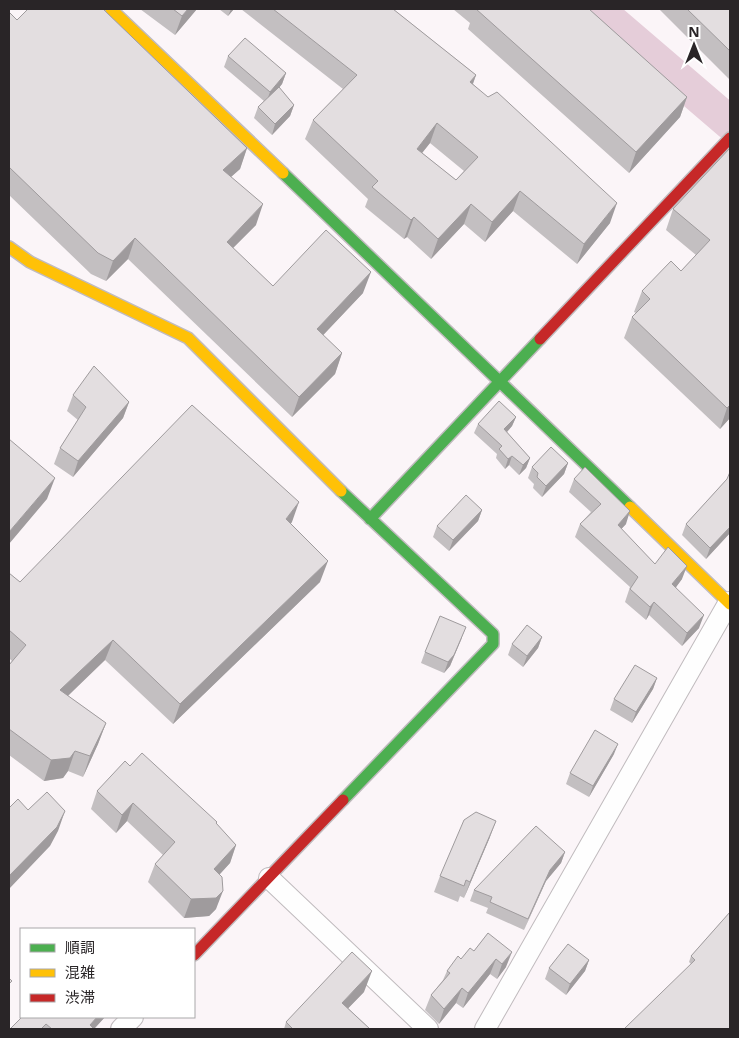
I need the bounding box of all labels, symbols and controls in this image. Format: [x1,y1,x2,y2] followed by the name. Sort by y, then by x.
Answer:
[669,20,719,70] north arrow
[688,22,700,41] text: N
[20,928,195,1018] legend
[65,937,95,957] text: 順調
[65,962,95,982] text: 混雑
[65,987,95,1007] text: 渋滞

